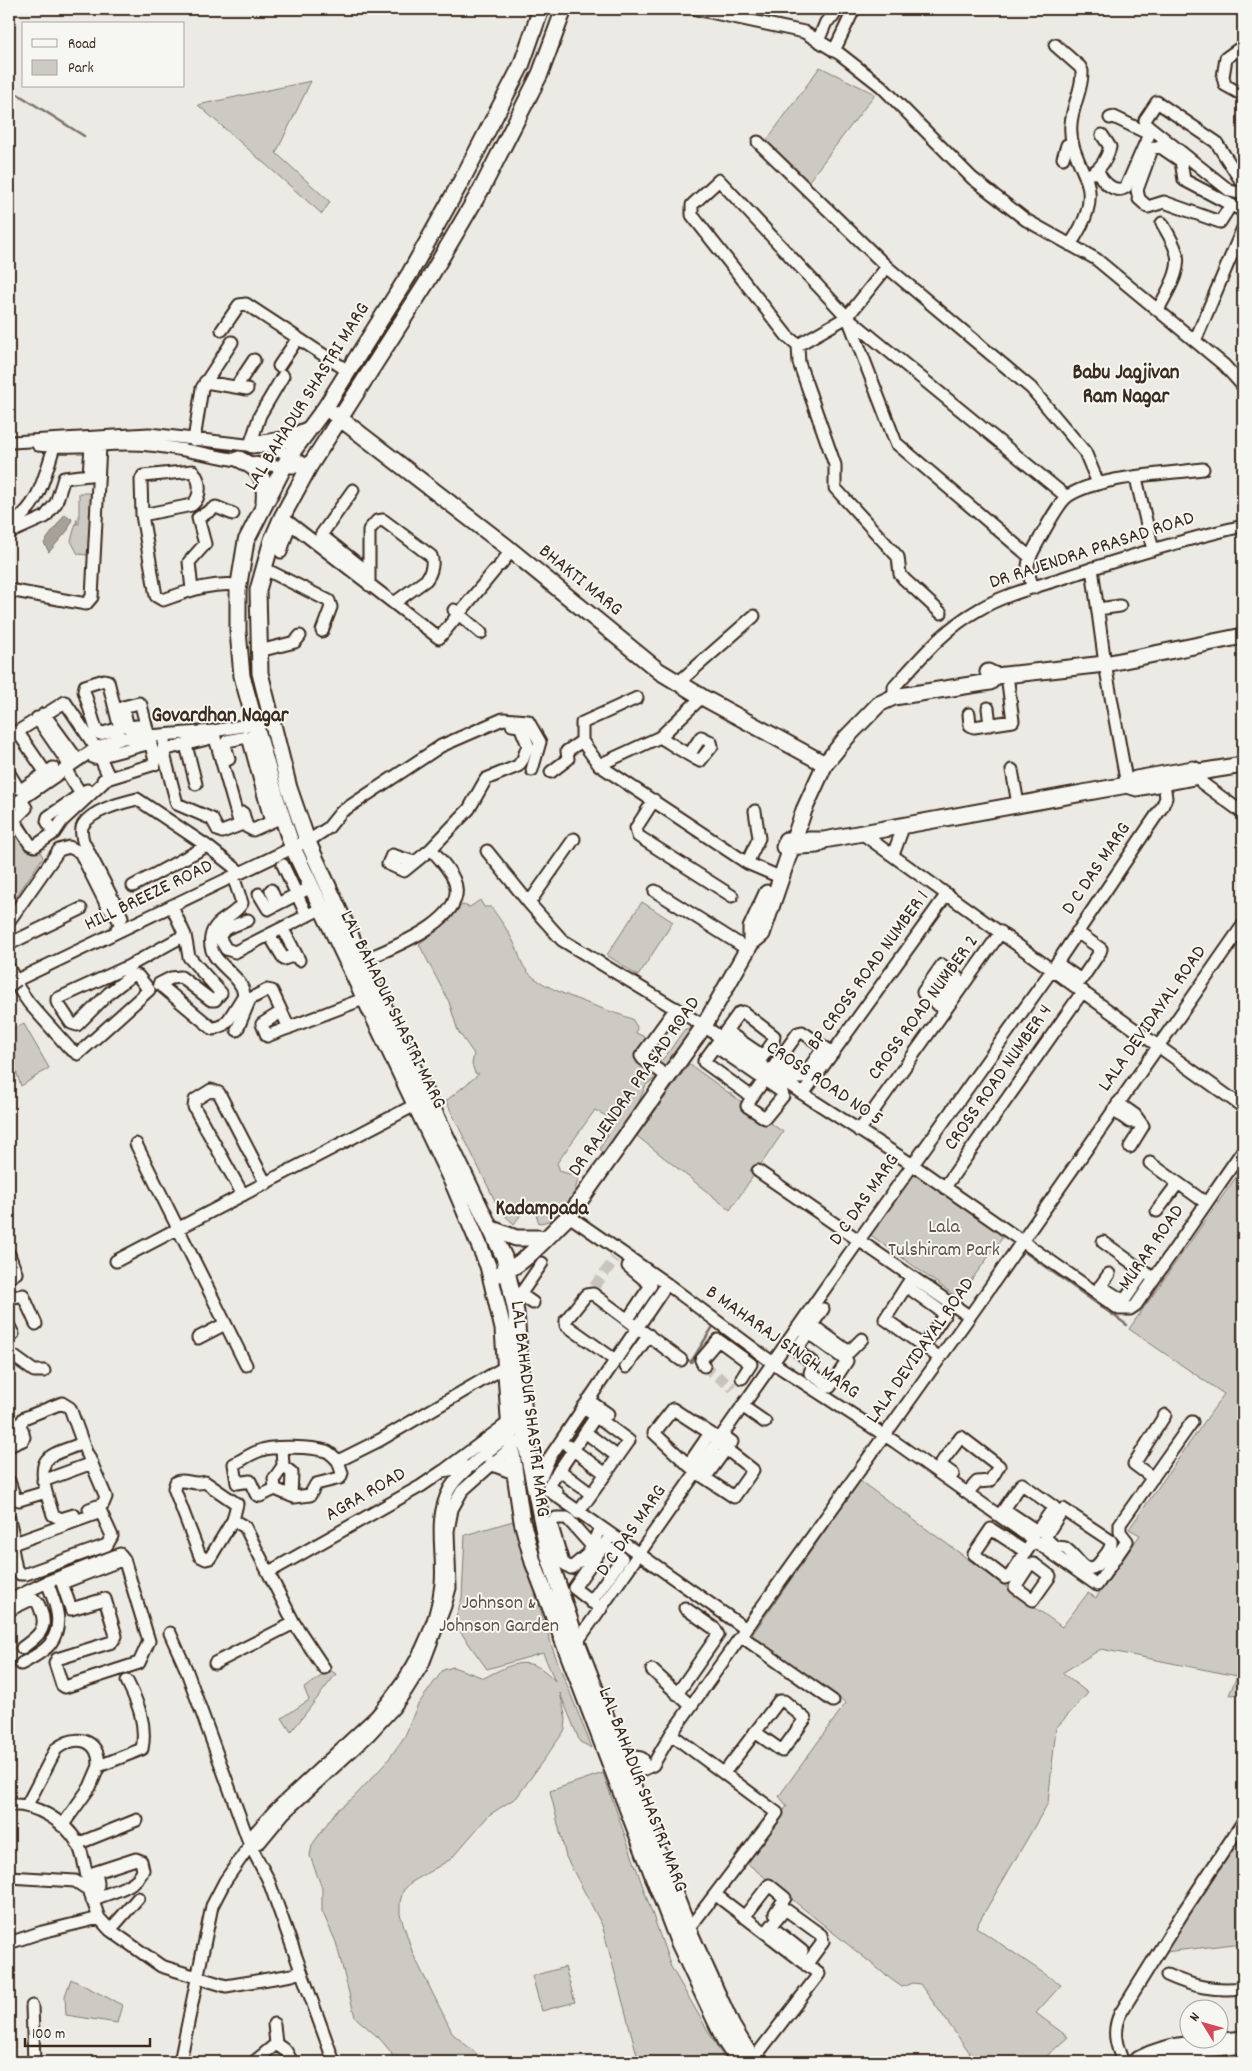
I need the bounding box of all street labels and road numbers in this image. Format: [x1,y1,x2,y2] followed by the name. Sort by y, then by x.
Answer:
[238,297,378,497] street label: LAL BAHADUR SHASTRI MARG
[986,505,1198,597] street label: DR RAJENDRA PRASAD ROAD
[532,538,628,624] street label: BHAKTI MARG
[1056,817,1138,921] street label: D C DAS MARG
[80,853,218,939] street label: HILL BREEZE ROAD
[801,885,937,1057] street label: BP CROSS ROAD NUMBER 1
[332,906,452,1114] street label: LAL BAHADUR SHASTRI MARG
[862,930,986,1086] street label: CROSS ROAD NUMBER 2
[1092,940,1214,1098] street label: LALA DEVIDAYAL ROAD
[562,991,708,1183] street label: DR RAJENDRA PRASAD ROAD
[938,999,1060,1157] street label: CROSS ROAD NUMBER 4
[760,1034,888,1134] street label: CROSS ROAD NO 5
[823,1148,907,1252] street label: D C DAS MARG
[1112,1199,1192,1297] street label: MURAR ROAD
[860,1272,982,1430] street label: LALA DEVIDAYAL ROAD
[699,1279,865,1407] street label: B MAHARAJ SINGH MARG
[502,1299,556,1519] street label: LAL BAHADUR SHASTRI MARG
[321,1461,411,1529] street label: AGRA ROAD
[590,1479,674,1583] street label: D C DAS MARG
[590,1683,694,1897] street label: LAL BAHADUR SHASTRI MARG

